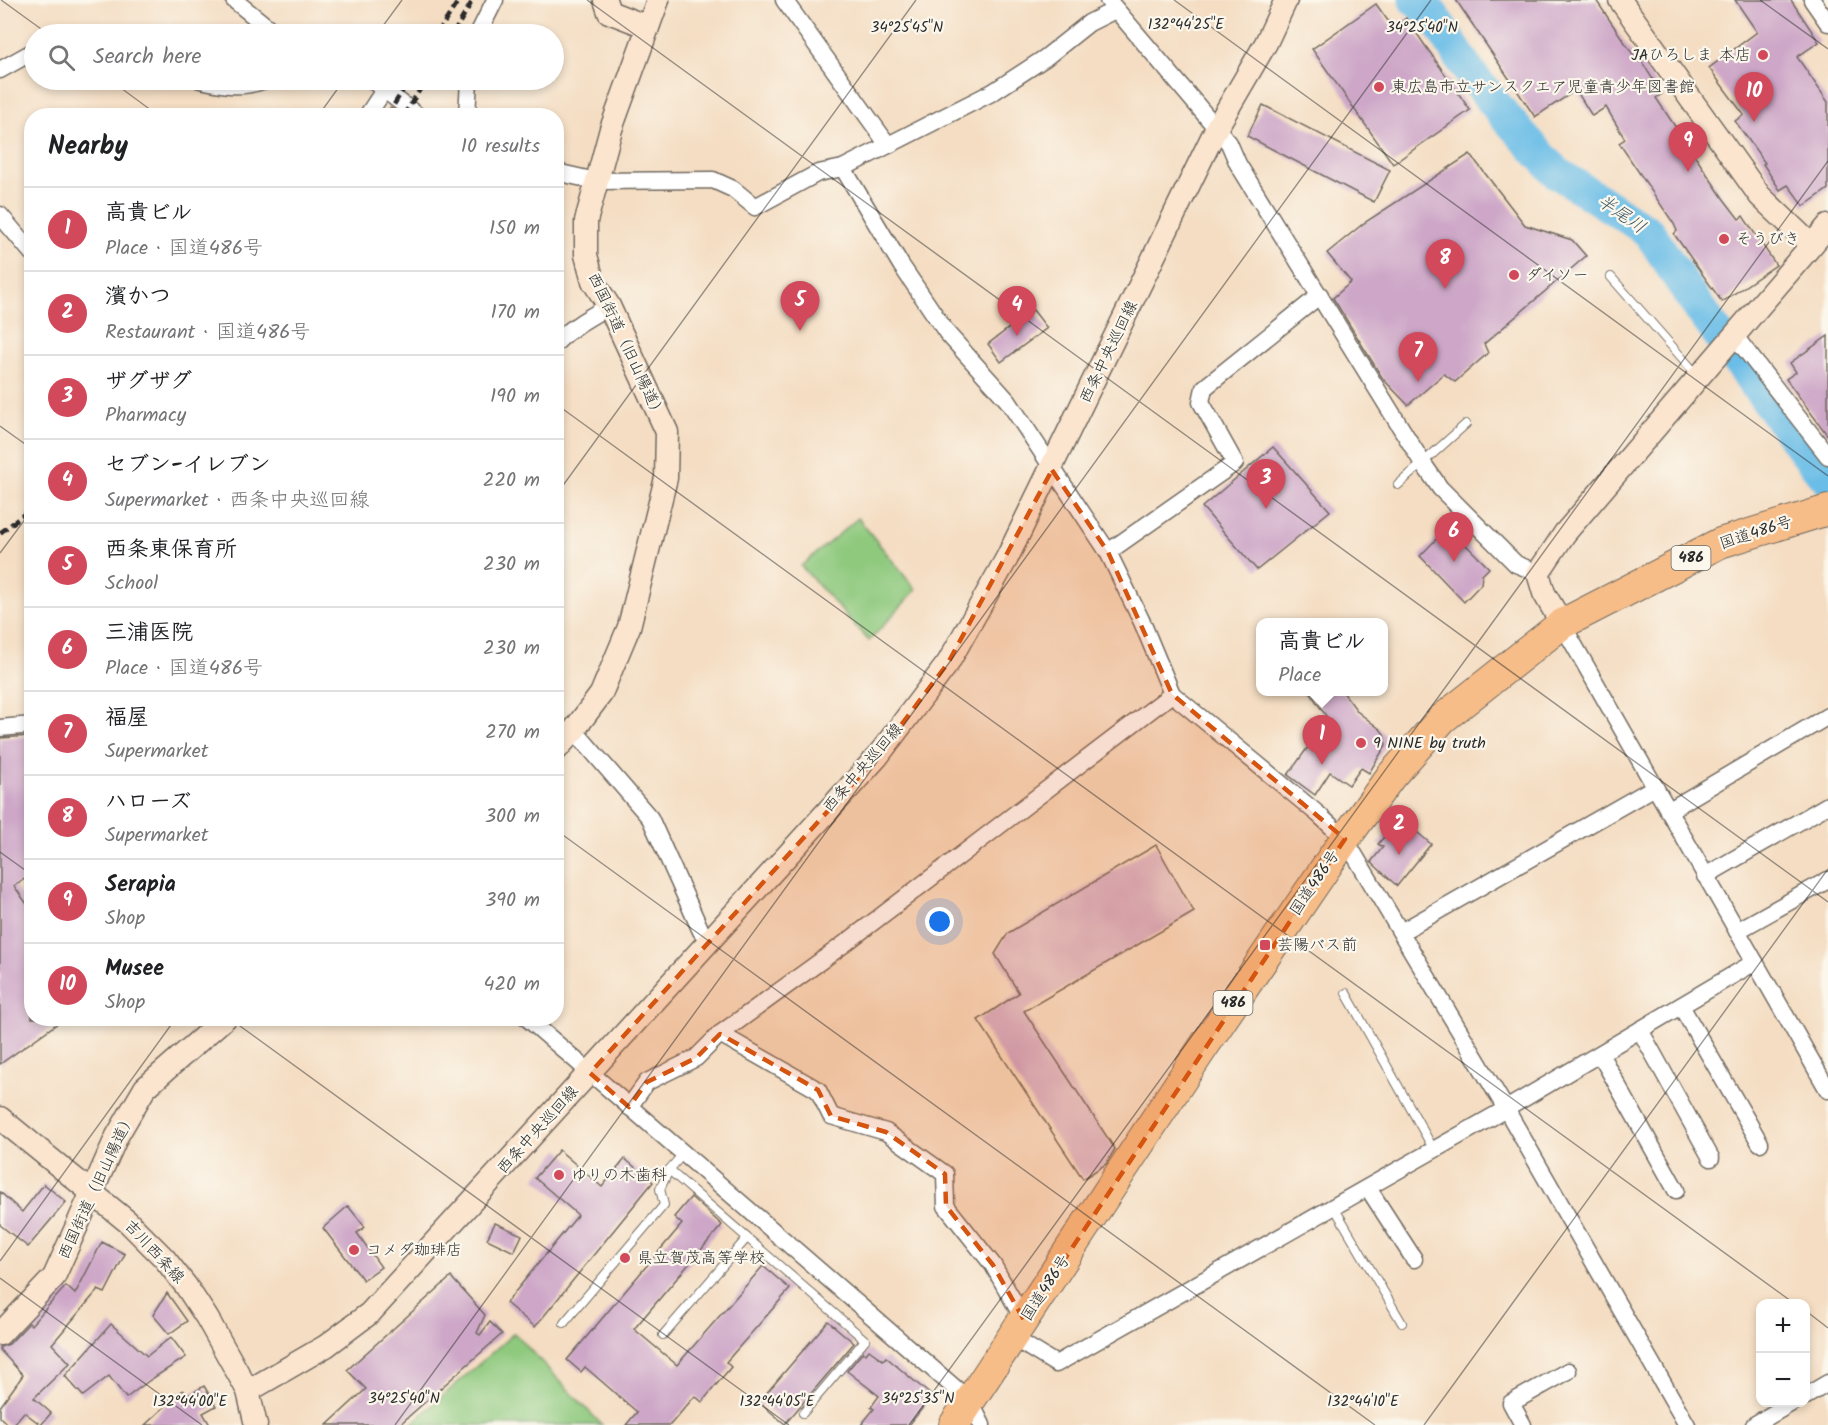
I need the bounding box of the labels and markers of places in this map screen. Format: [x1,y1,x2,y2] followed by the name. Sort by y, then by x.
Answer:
[1631,43,1751,68] place label: JAひろしま 本店
[1756,48,1770,62] marker: JAひろしま 本店
[1734,72,1774,122] pin: 10
[1391,75,1695,100] place label: 東広島市立サンスクエア児童青少年図書館
[1372,80,1386,94] marker: 東広島市立サンスクエア児童青少年図書館
[1668,122,1708,172] pin: 9
[1736,227,1800,252] place label: そうびき
[1717,232,1731,246] marker: そうびき
[1426,240,1464,289] pin: 8
[1526,263,1588,288] place label: ダイソー
[1507,268,1521,282] marker: ダイソー
[780,282,820,331] pin: 5
[998,286,1036,336] pin: 4
[1398,332,1438,382] pin: 7
[1246,460,1286,509] pin: 3
[1434,512,1474,562] pin: 6
[1302,716,1342,765] pin: 1
[1373,731,1486,756] place label: 9 NINE by truth
[1354,736,1368,750] marker: 9 NINE by truth
[1380,806,1418,855] pin: 2
[1277,933,1357,958] place label: 芸陽バス前
[1258,938,1272,952] marker: 芸陽バス前
[571,1163,667,1188] place label: ゆりの木歯科
[552,1168,566,1182] marker: ゆりの木歯科
[366,1238,462,1263] place label: コメダ珈琲店
[347,1243,361,1257] marker: コメダ珈琲店
[637,1246,765,1271] place label: 県立賀茂高等学校
[618,1251,632,1265] marker: 県立賀茂高等学校

